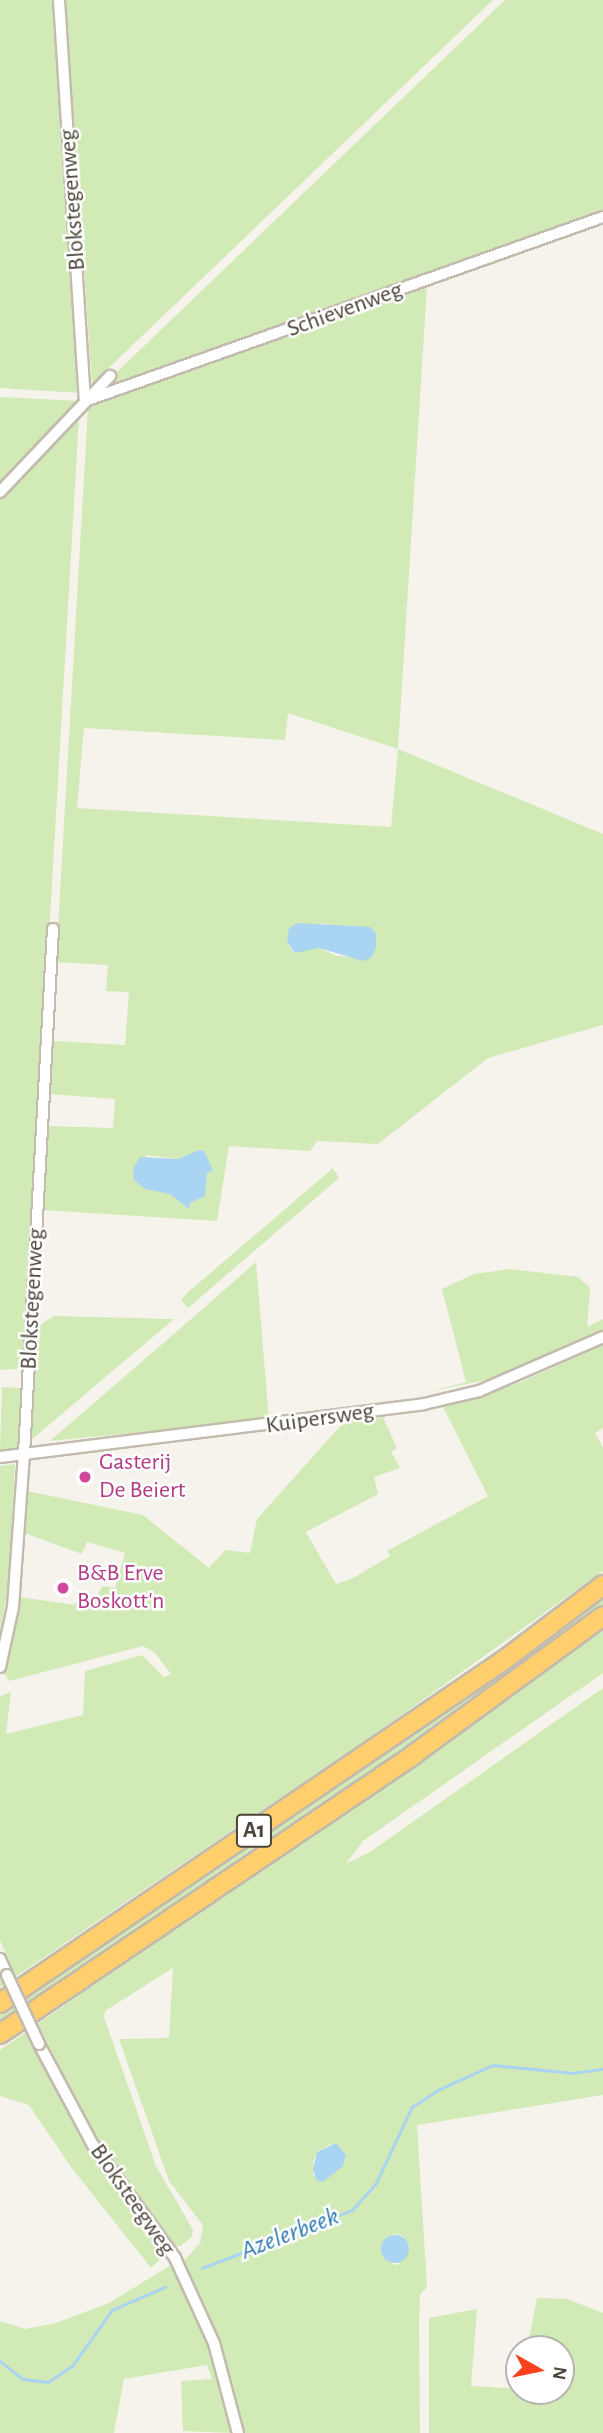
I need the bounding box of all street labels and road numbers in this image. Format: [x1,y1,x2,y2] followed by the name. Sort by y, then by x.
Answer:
[54,128,92,272] street label: Blokstegenweg
[283,276,407,344] street label: Schievenweg
[15,1228,51,1370] street label: Blokstegenweg
[264,1397,376,1441] street label: Kuipersweg
[235,1812,273,1850] road number: A1
[83,2139,181,2261] street label: Bloksteegweg

